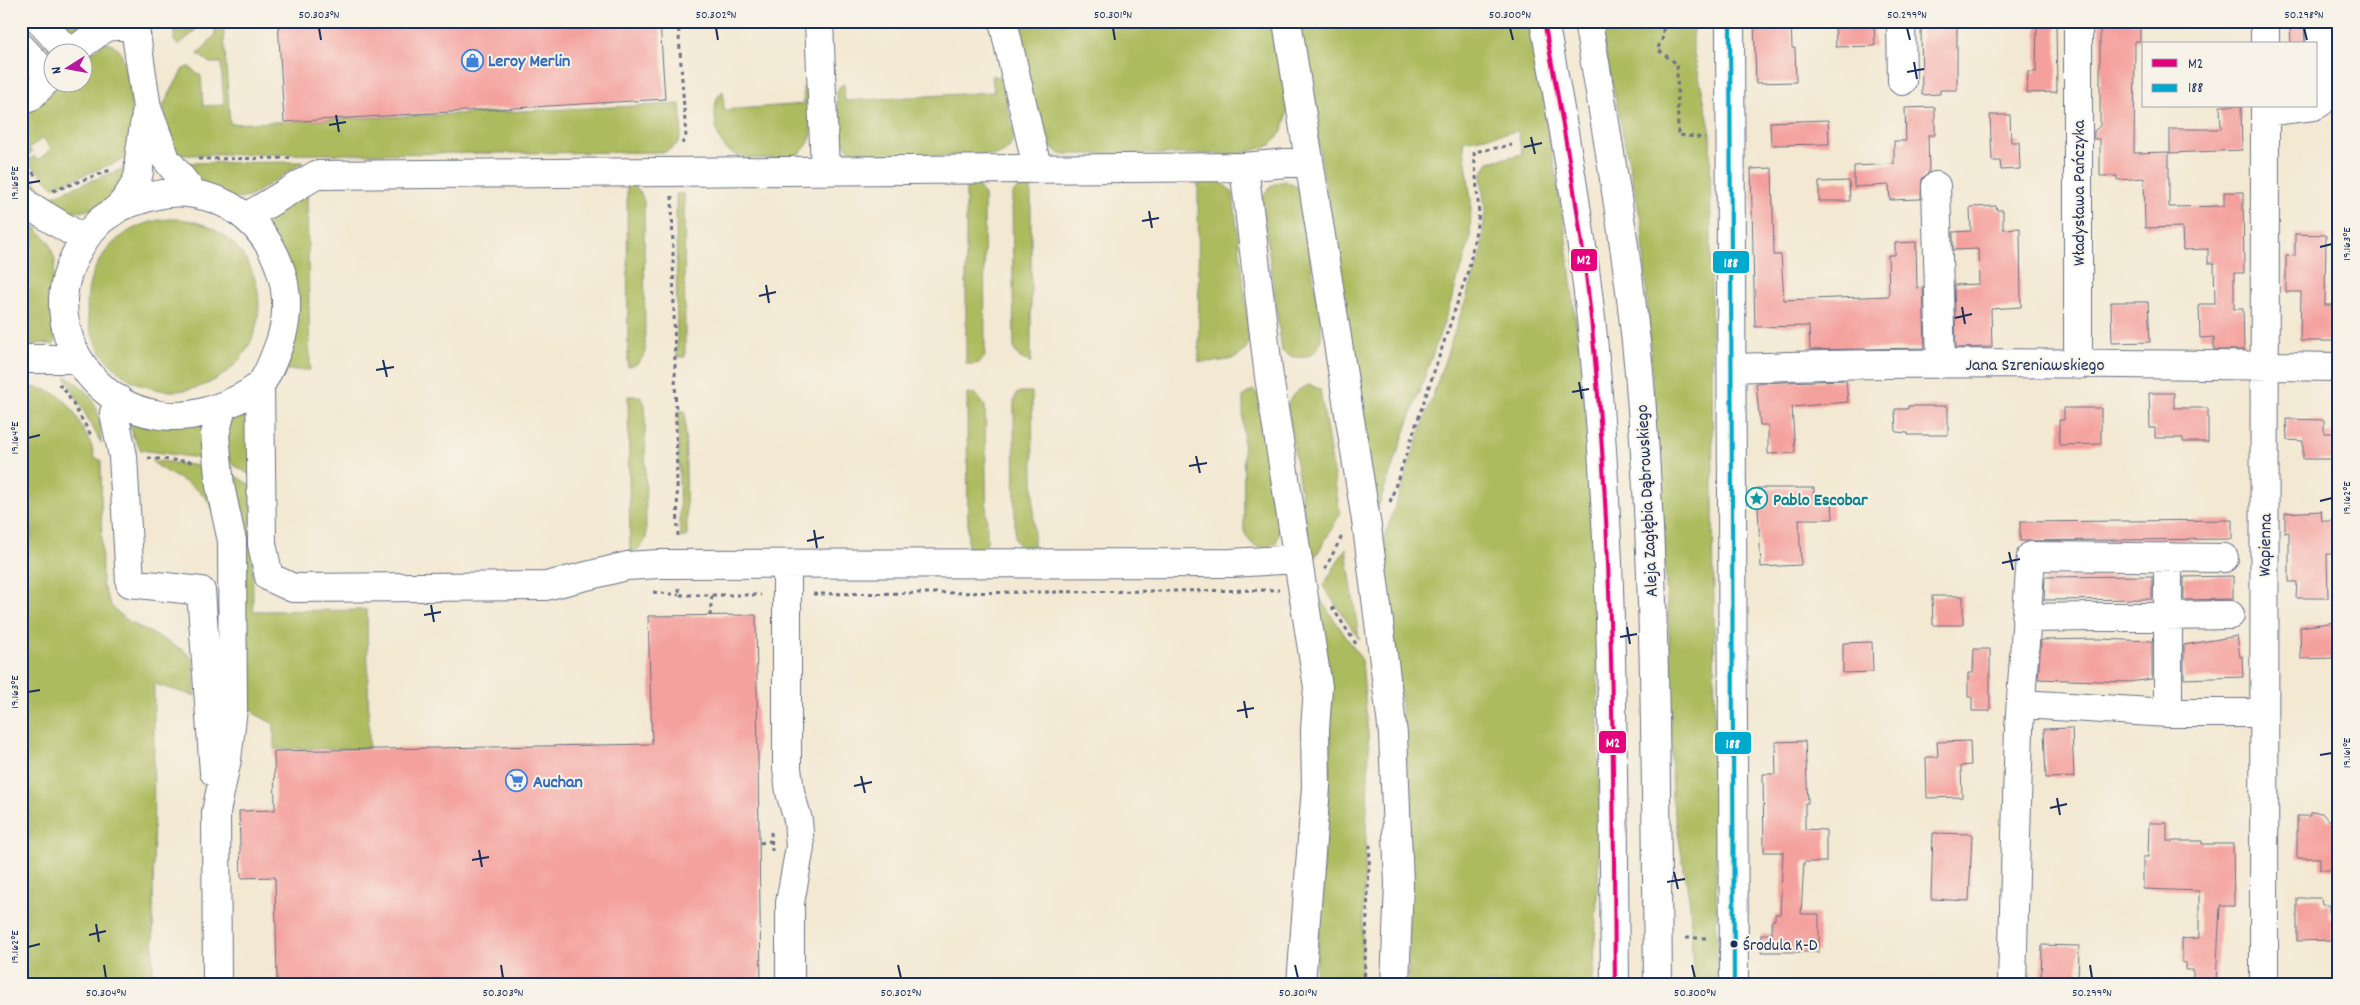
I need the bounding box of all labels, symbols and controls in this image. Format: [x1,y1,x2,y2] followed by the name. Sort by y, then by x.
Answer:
[298,7,340,24] text: 50.303°N
[696,7,737,24] text: 50.302°N
[1094,7,1132,24] text: 50.301°N
[1489,7,1531,24] text: 50.300°N
[1887,7,1927,24] text: 50.299°N
[2284,7,2324,24] text: 50.298°N
[42,42,92,92] north arrow
[2142,42,2318,108] legend
[460,48,484,72] shop icon: Leroy Merlin
[488,50,570,75] place label: Leroy Merlin
[2188,54,2203,76] text: M2
[47,65,68,75] text: N
[2188,78,2203,100] text: 188
[2068,119,2093,266] street label: Władysława Pańczyka
[7,166,24,200] text: 19.165°E
[2339,227,2356,261] text: 19.163°E
[1570,248,1598,272] line badge: M2
[1712,250,1750,274] line badge: 188
[1577,251,1591,271] text: M2
[1724,254,1739,274] text: 188
[1966,354,2104,379] street label: Jana Szreniawskiego
[1631,404,1666,598] street label: Aleja Zagłębia Dąbrowskiego
[7,421,24,454] text: 19.164°E
[2339,481,2356,515] text: 19.162°E
[1745,487,1769,511] place icon: Pablo Escobar
[1773,489,1868,514] place label: Pablo Escobar
[2253,513,2280,577] street label: Wapienna
[7,675,24,709] text: 19.163°E
[1598,730,1627,754] line badge: M2
[1714,731,1752,755] line badge: 188
[1606,734,1620,754] text: M2
[1726,735,1741,755] text: 188
[2339,737,2356,768] text: 19.161°E
[505,769,529,793] supermarket icon: Auchan
[533,771,583,796] place label: Auchan
[7,930,24,964] text: 19.162°E
[1743,935,1818,959] place label: Środula K-D
[1729,939,1739,949] marker: Środula K-D
[86,985,126,1002] text: 50.304°N
[482,985,524,1002] text: 50.303°N
[881,985,922,1002] text: 50.302°N
[1279,985,1317,1002] text: 50.301°N
[1674,985,1716,1002] text: 50.300°N
[2072,985,2112,1002] text: 50.299°N

